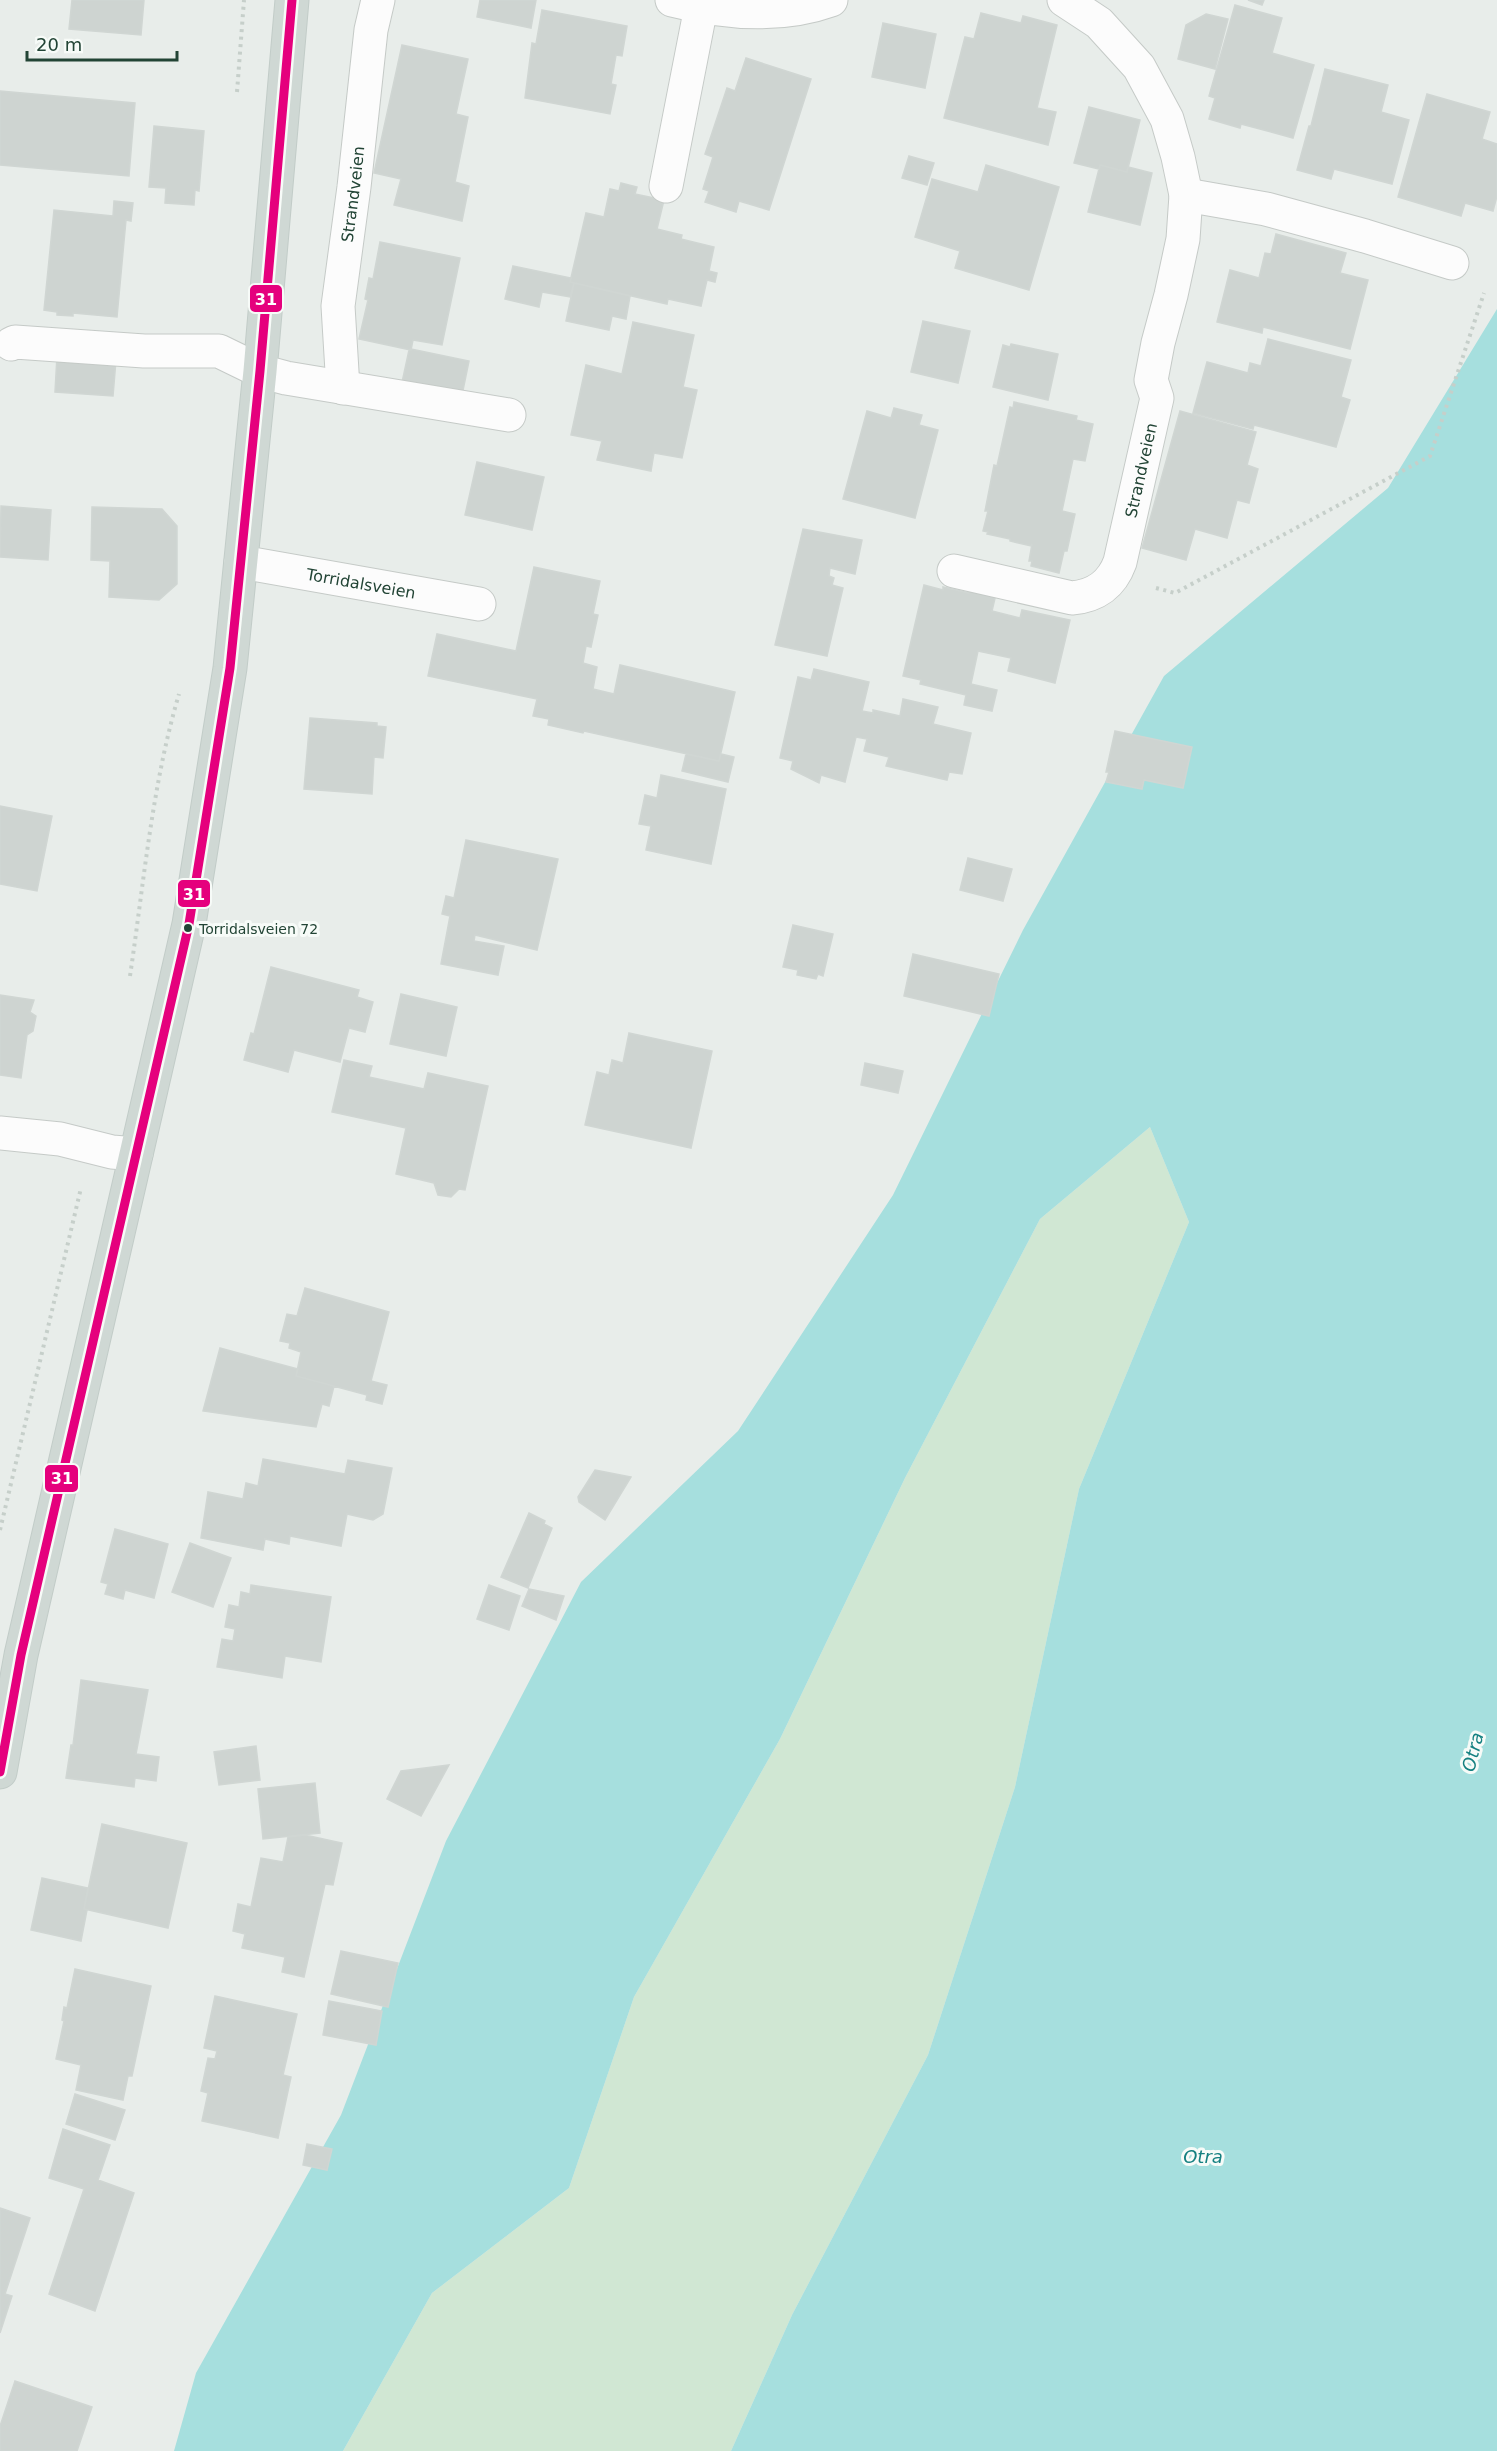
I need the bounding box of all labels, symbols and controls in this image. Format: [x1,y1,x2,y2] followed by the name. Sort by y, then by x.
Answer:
[27,24,177,62] scale bar
[36,34,82,55] text: 20 m
[338,145,368,243] street label: Strandveien
[249,284,283,313] line badge: 31
[255,290,277,309] text: 31
[1121,421,1161,520] street label: Strandveien
[304,565,417,603] street label: Torridalsveien
[177,879,211,908] line badge: 31
[183,885,205,904] text: 31
[198,921,318,937] place label: Torridalsveien 72
[182,922,194,934] marker: Torridalsveien 72
[44,1464,79,1493] line badge: 31
[51,1469,73,1488] text: 31
[1458,1730,1487,1774] water label: Otra
[1183,2146,1223,2167] water label: Otra

